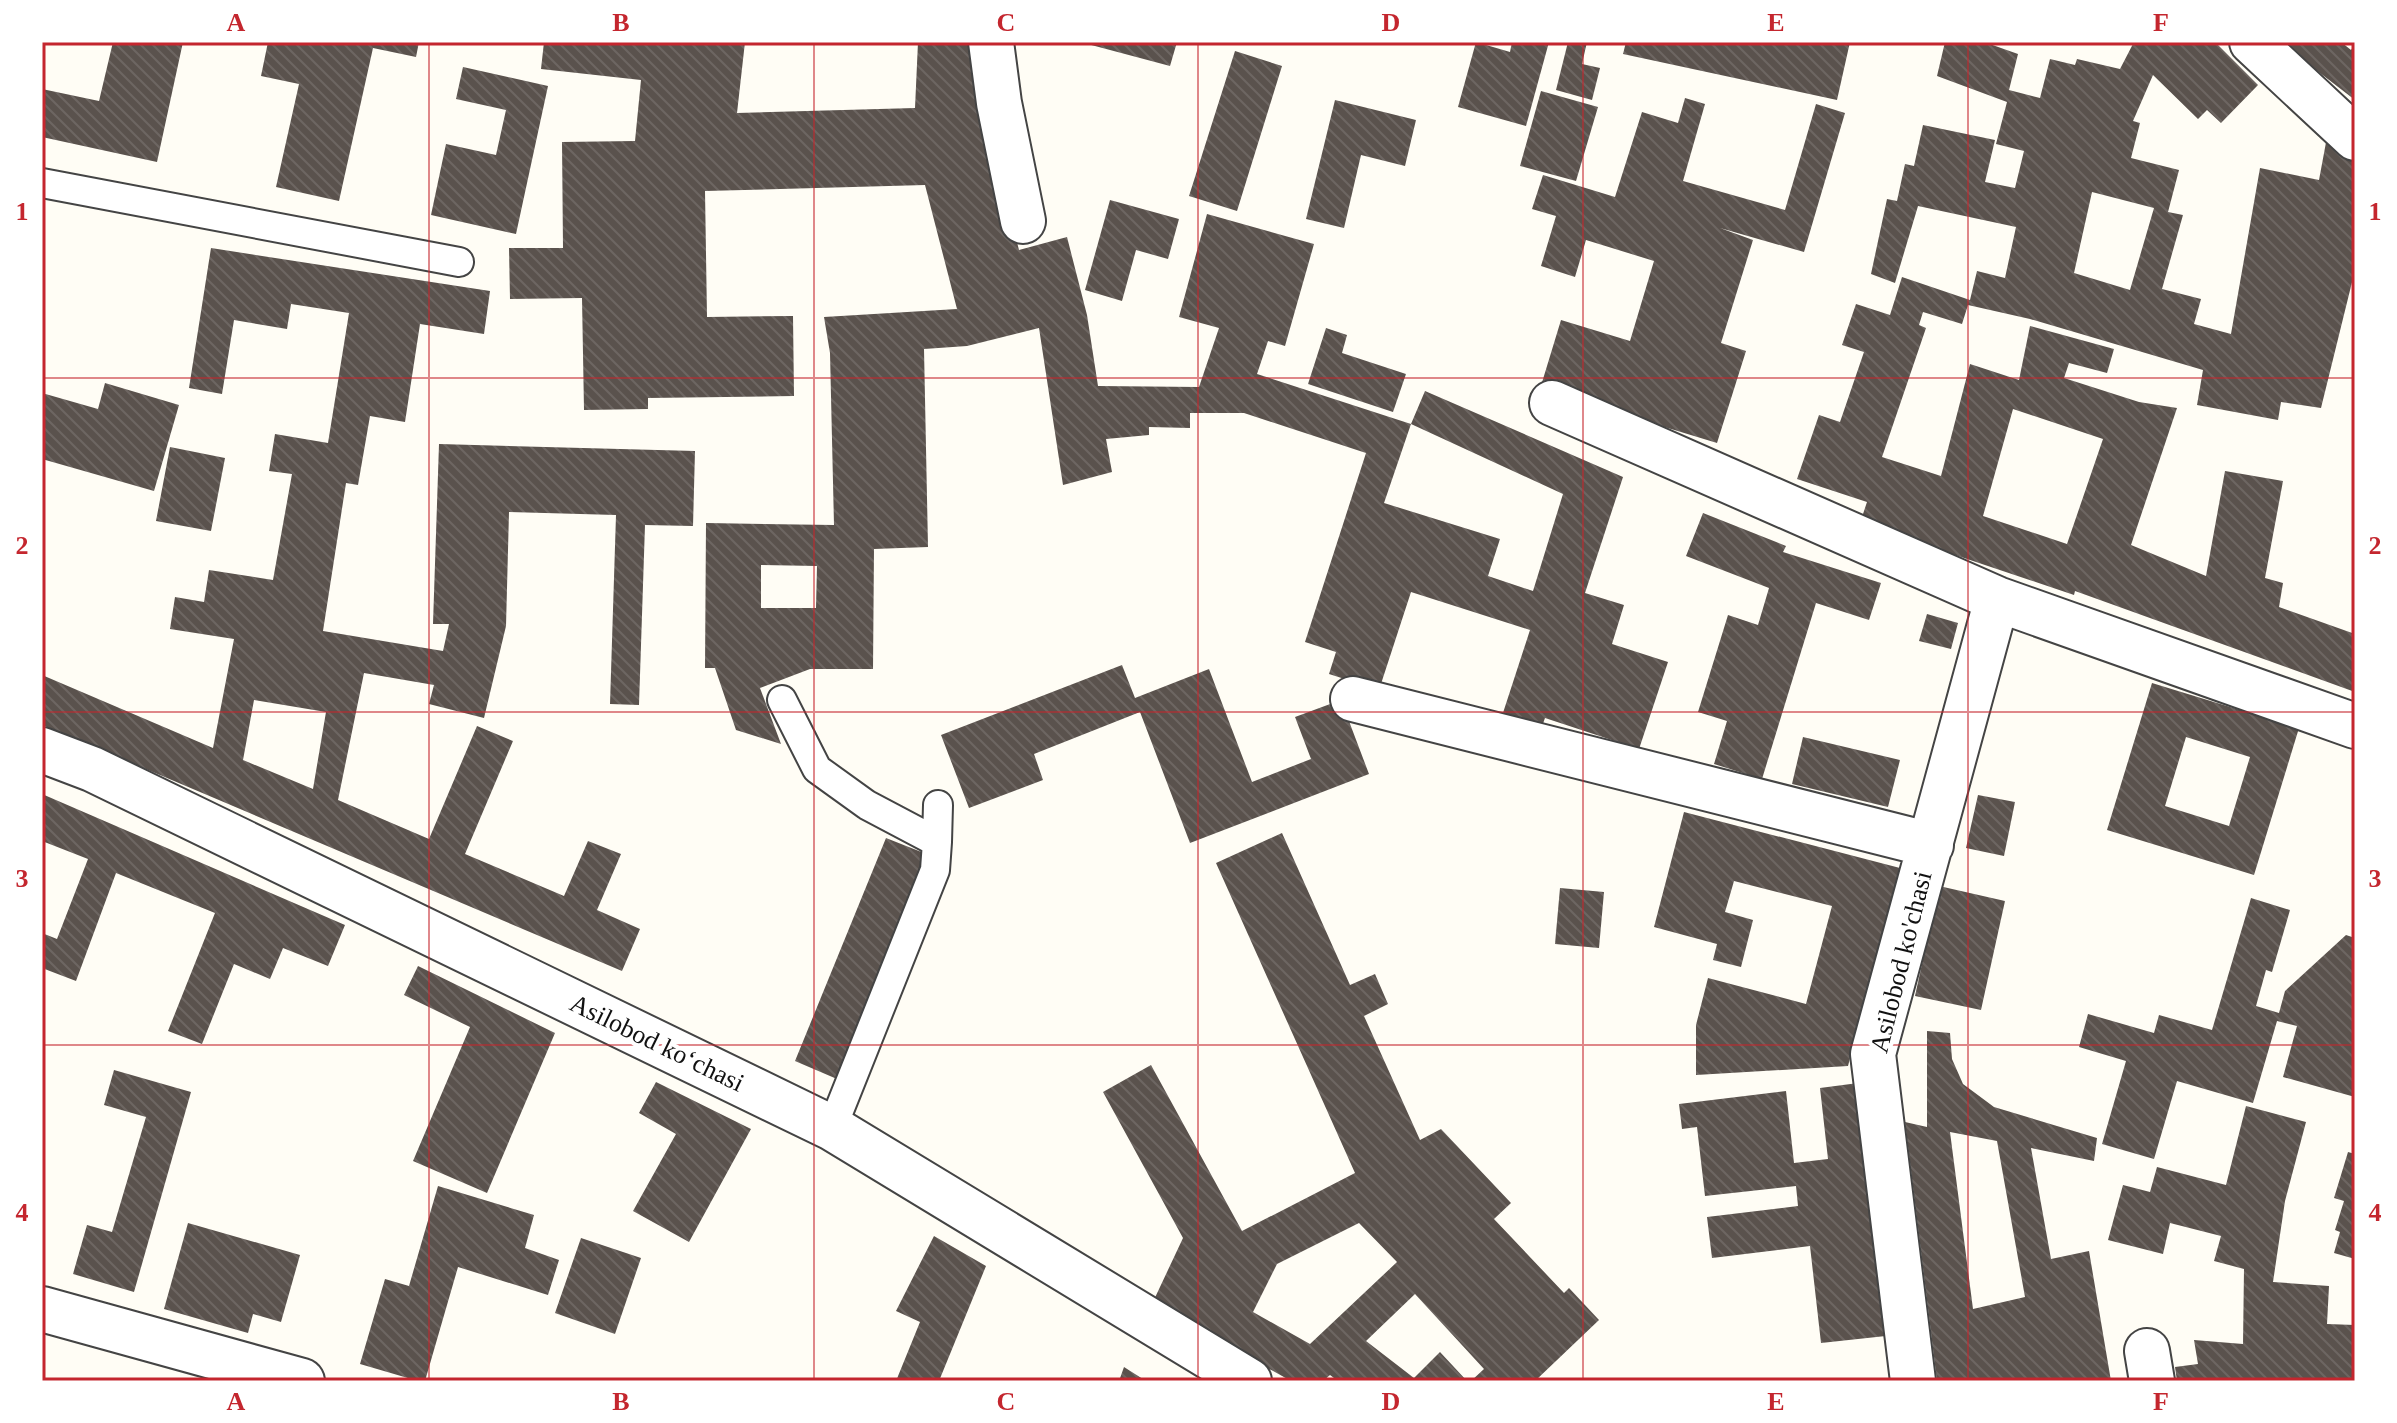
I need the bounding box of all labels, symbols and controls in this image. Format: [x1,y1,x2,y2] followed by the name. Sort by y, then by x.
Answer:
[227,8,246,37] text: A
[612,8,630,37] text: B
[997,8,1015,37] text: C
[1382,8,1400,37] text: D
[1767,8,1785,37] text: E
[2153,8,2169,37] text: F
[16,197,29,226] text: 1
[2369,197,2382,226] text: 1
[16,531,29,560] text: 2
[2369,531,2382,560] text: 2
[16,864,29,893] text: 3
[2369,864,2382,893] text: 3
[1864,868,1938,1056] street label: Asilobod ko'chasi
[565,988,749,1098] street label: Asilobod koʻchasi
[16,1198,29,1227] text: 4
[2369,1198,2382,1227] text: 4
[227,1387,246,1416] text: A
[612,1387,630,1416] text: B
[997,1387,1015,1416] text: C
[1382,1387,1400,1416] text: D
[1767,1387,1785,1416] text: E
[2153,1387,2169,1416] text: F

